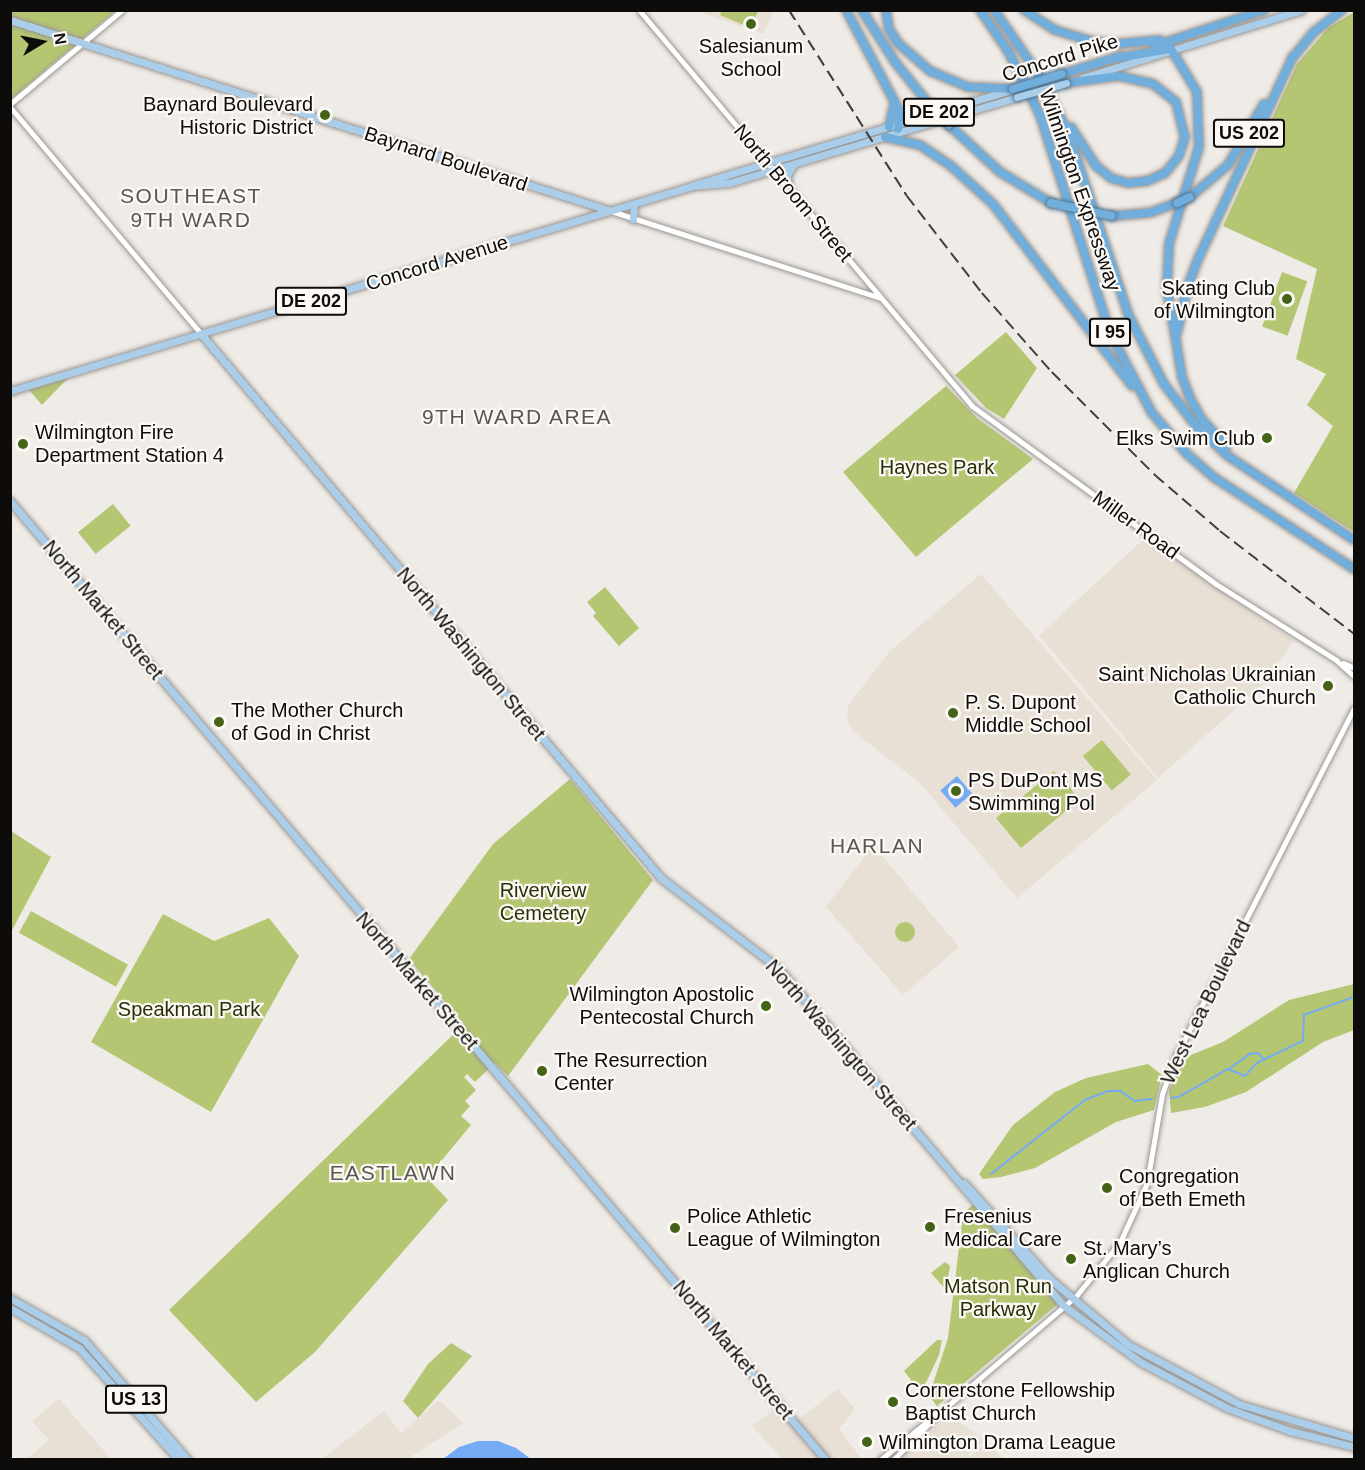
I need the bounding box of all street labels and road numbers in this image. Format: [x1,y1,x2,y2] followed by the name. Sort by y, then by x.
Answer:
[999,29,1121,87] street label: Concord Pike
[1034,86,1126,294] street label: Wilmington Expressway
[902,97,976,127] road number: DE 202
[1212,118,1286,148] road number: US 202
[728,119,858,267] street label: North Broom Street
[361,121,531,197] street label: Baynard Boulevard
[362,230,512,296] street label: Concord Avenue
[274,286,348,316] road number: DE 202
[1088,317,1132,347] road number: I 95
[1088,486,1184,564] street label: Miller Road
[38,535,168,685] street label: North Market Street
[392,563,550,745] street label: North Washington Street
[351,907,483,1055] street label: North Market Street
[1156,916,1256,1088] street label: West Lea Boulevard
[760,955,922,1135] street label: North Washington Street
[668,1275,798,1425] street label: North Market Street
[104,1384,168,1414] road number: US 13

